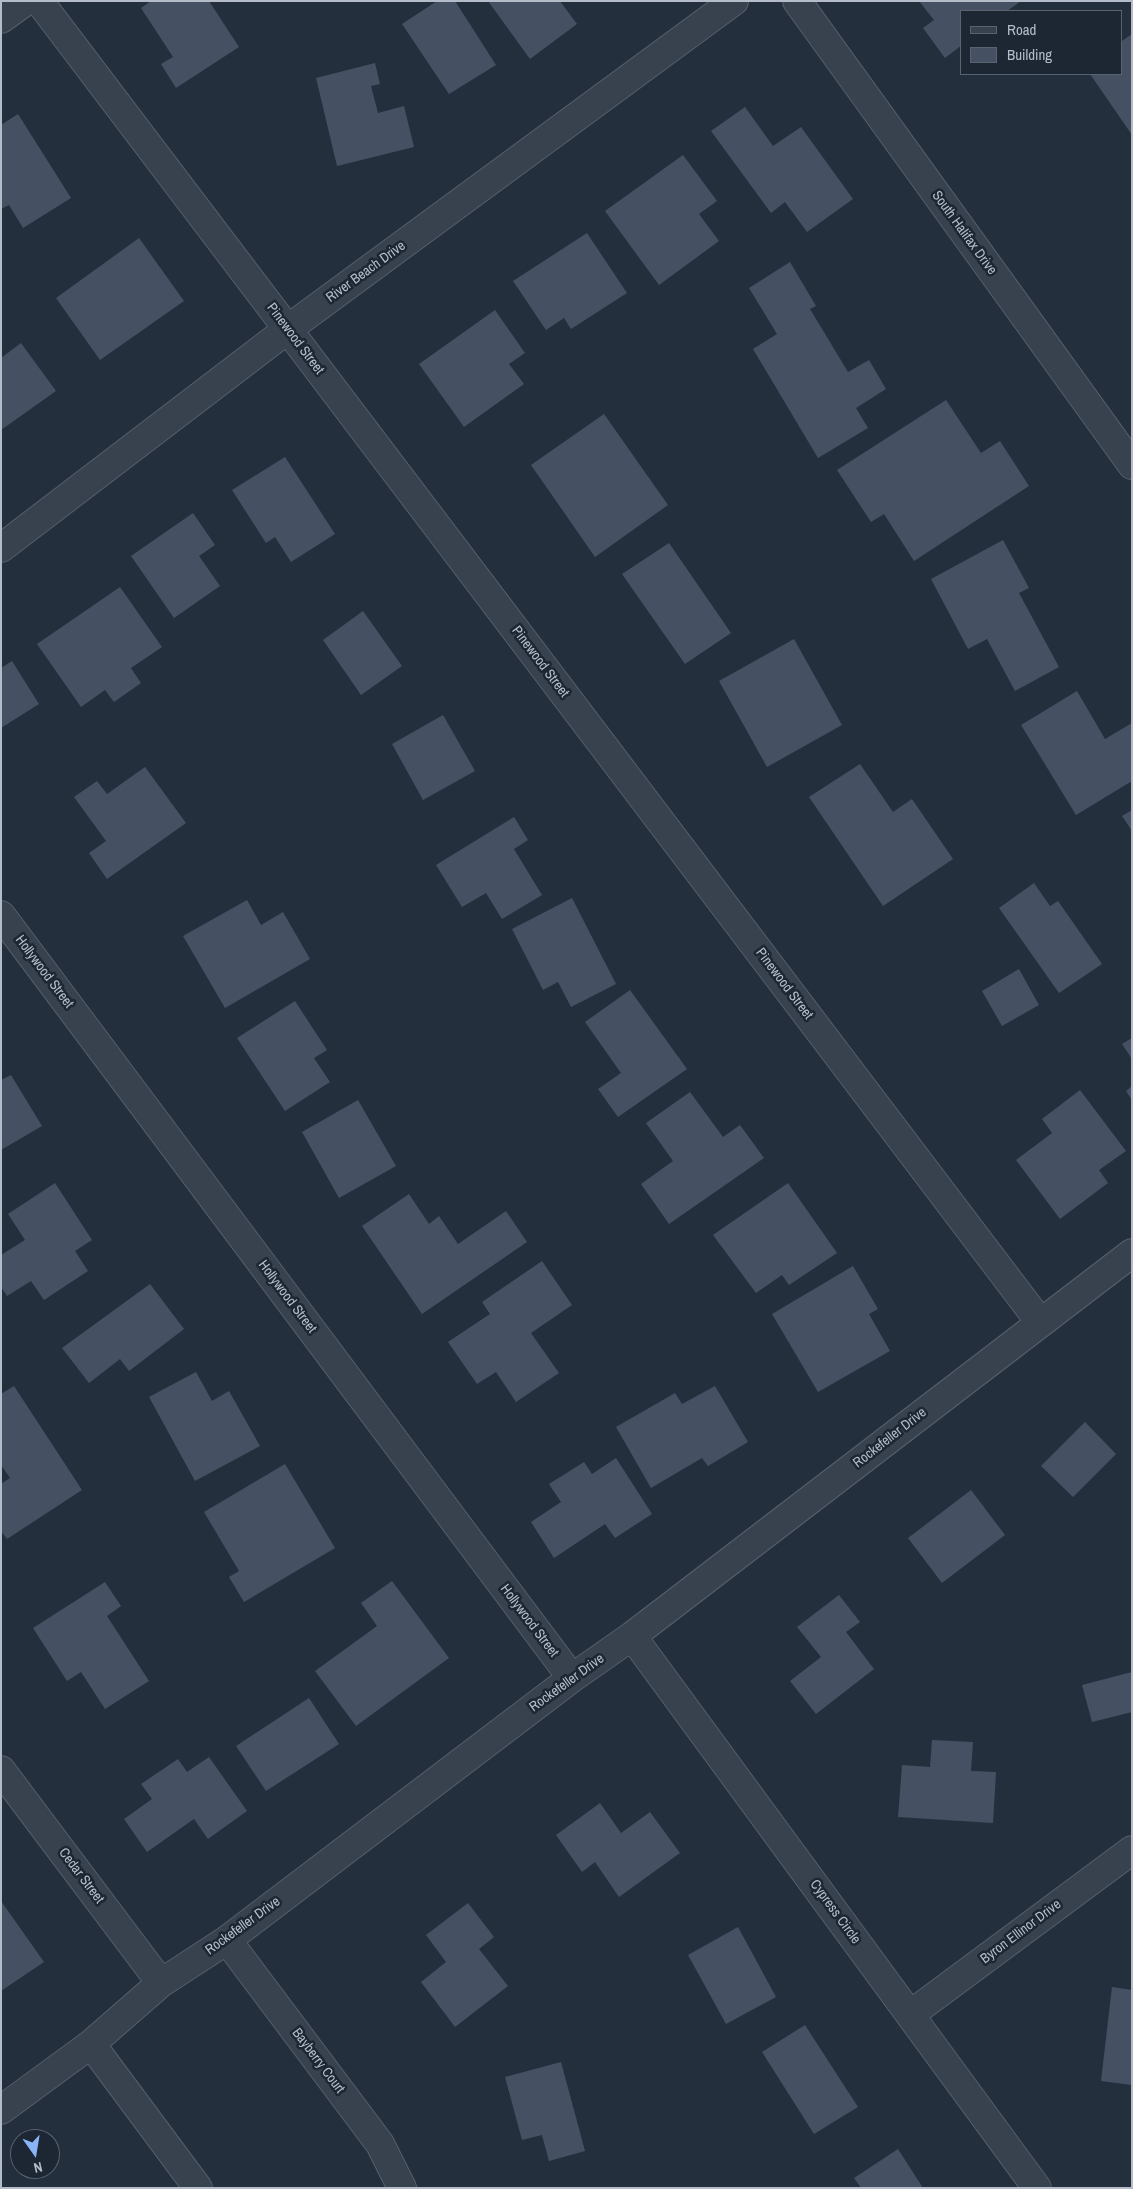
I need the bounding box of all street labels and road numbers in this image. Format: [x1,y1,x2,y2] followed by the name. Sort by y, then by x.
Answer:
[928,188,1000,278] street label: South Halifax Drive
[323,238,409,306] street label: River Beach Drive
[263,300,327,378] street label: Pinewood Street
[508,623,572,701] street label: Pinewood Street
[11,932,77,1012] street label: Hollywood Street
[752,945,816,1023] street label: Pinewood Street
[254,1257,320,1337] street label: Hollywood Street
[850,1404,930,1472] street label: Rockefeller Drive
[496,1581,562,1661] street label: Hollywood Street
[526,1650,608,1716] street label: Rockefeller Drive
[55,1845,107,1907] street label: Cedar Street
[806,1877,864,1947] street label: Cypress Circle
[202,1893,284,1959] street label: Rockefeller Drive
[977,1896,1065,1968] street label: Byron Ellinor Drive
[288,2025,348,2097] street label: Bayberry Court

